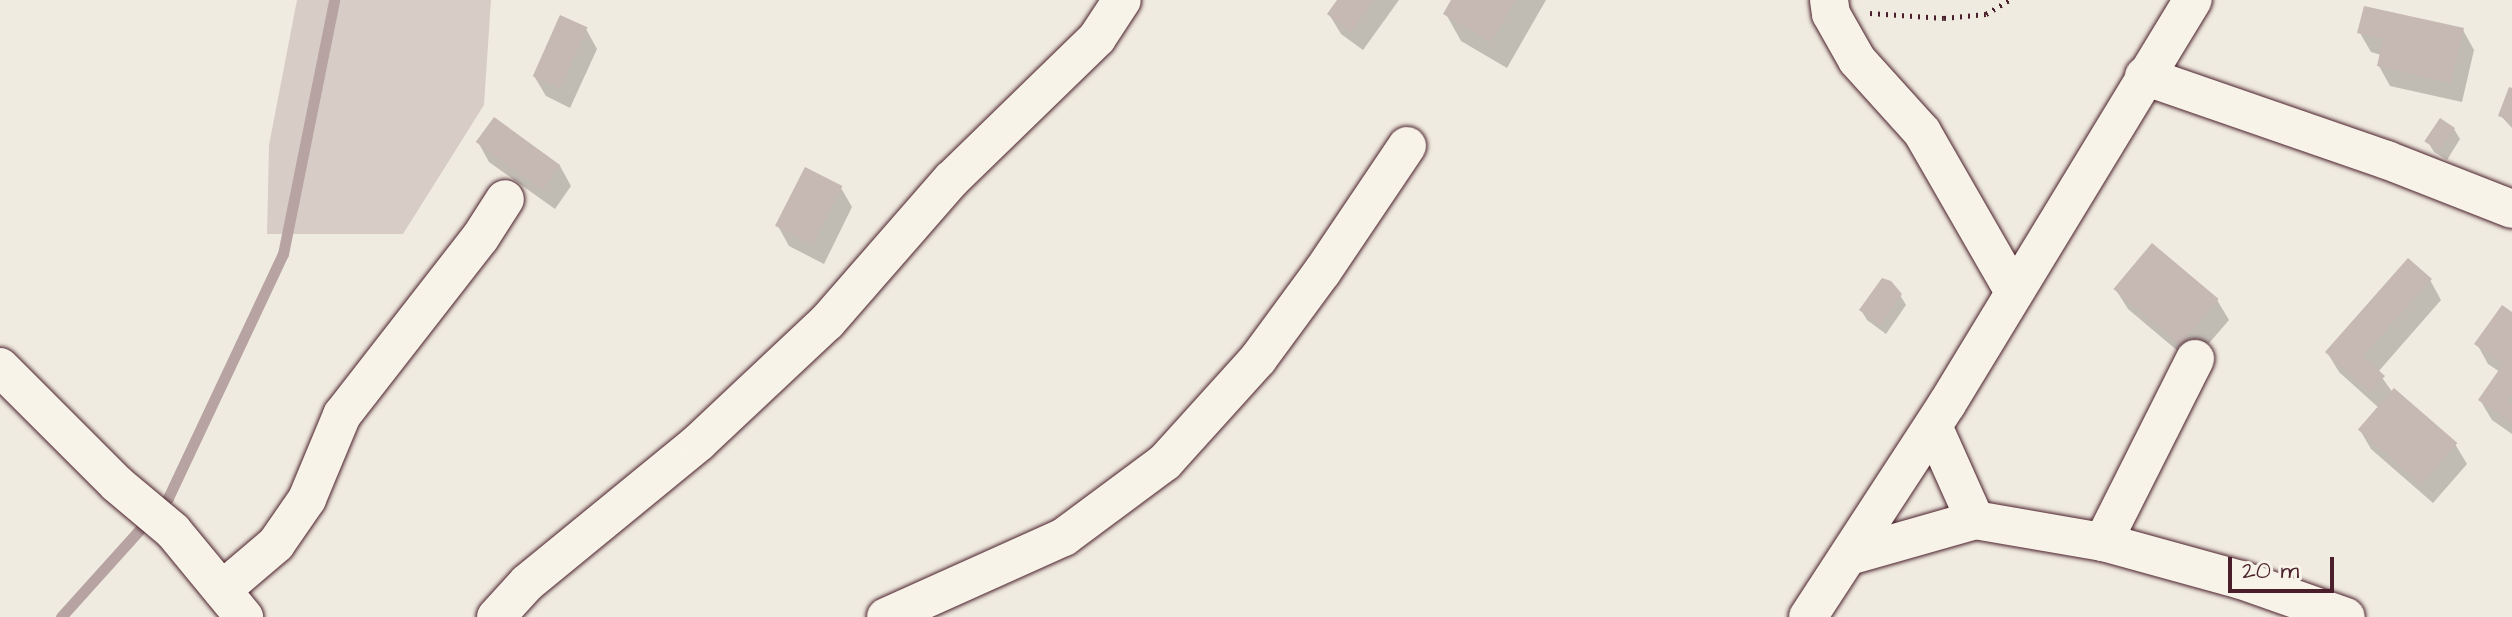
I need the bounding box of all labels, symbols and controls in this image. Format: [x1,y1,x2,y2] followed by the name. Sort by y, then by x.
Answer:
[2232,541,2338,591] scale bar
[2242,554,2299,588] text: 20 m

